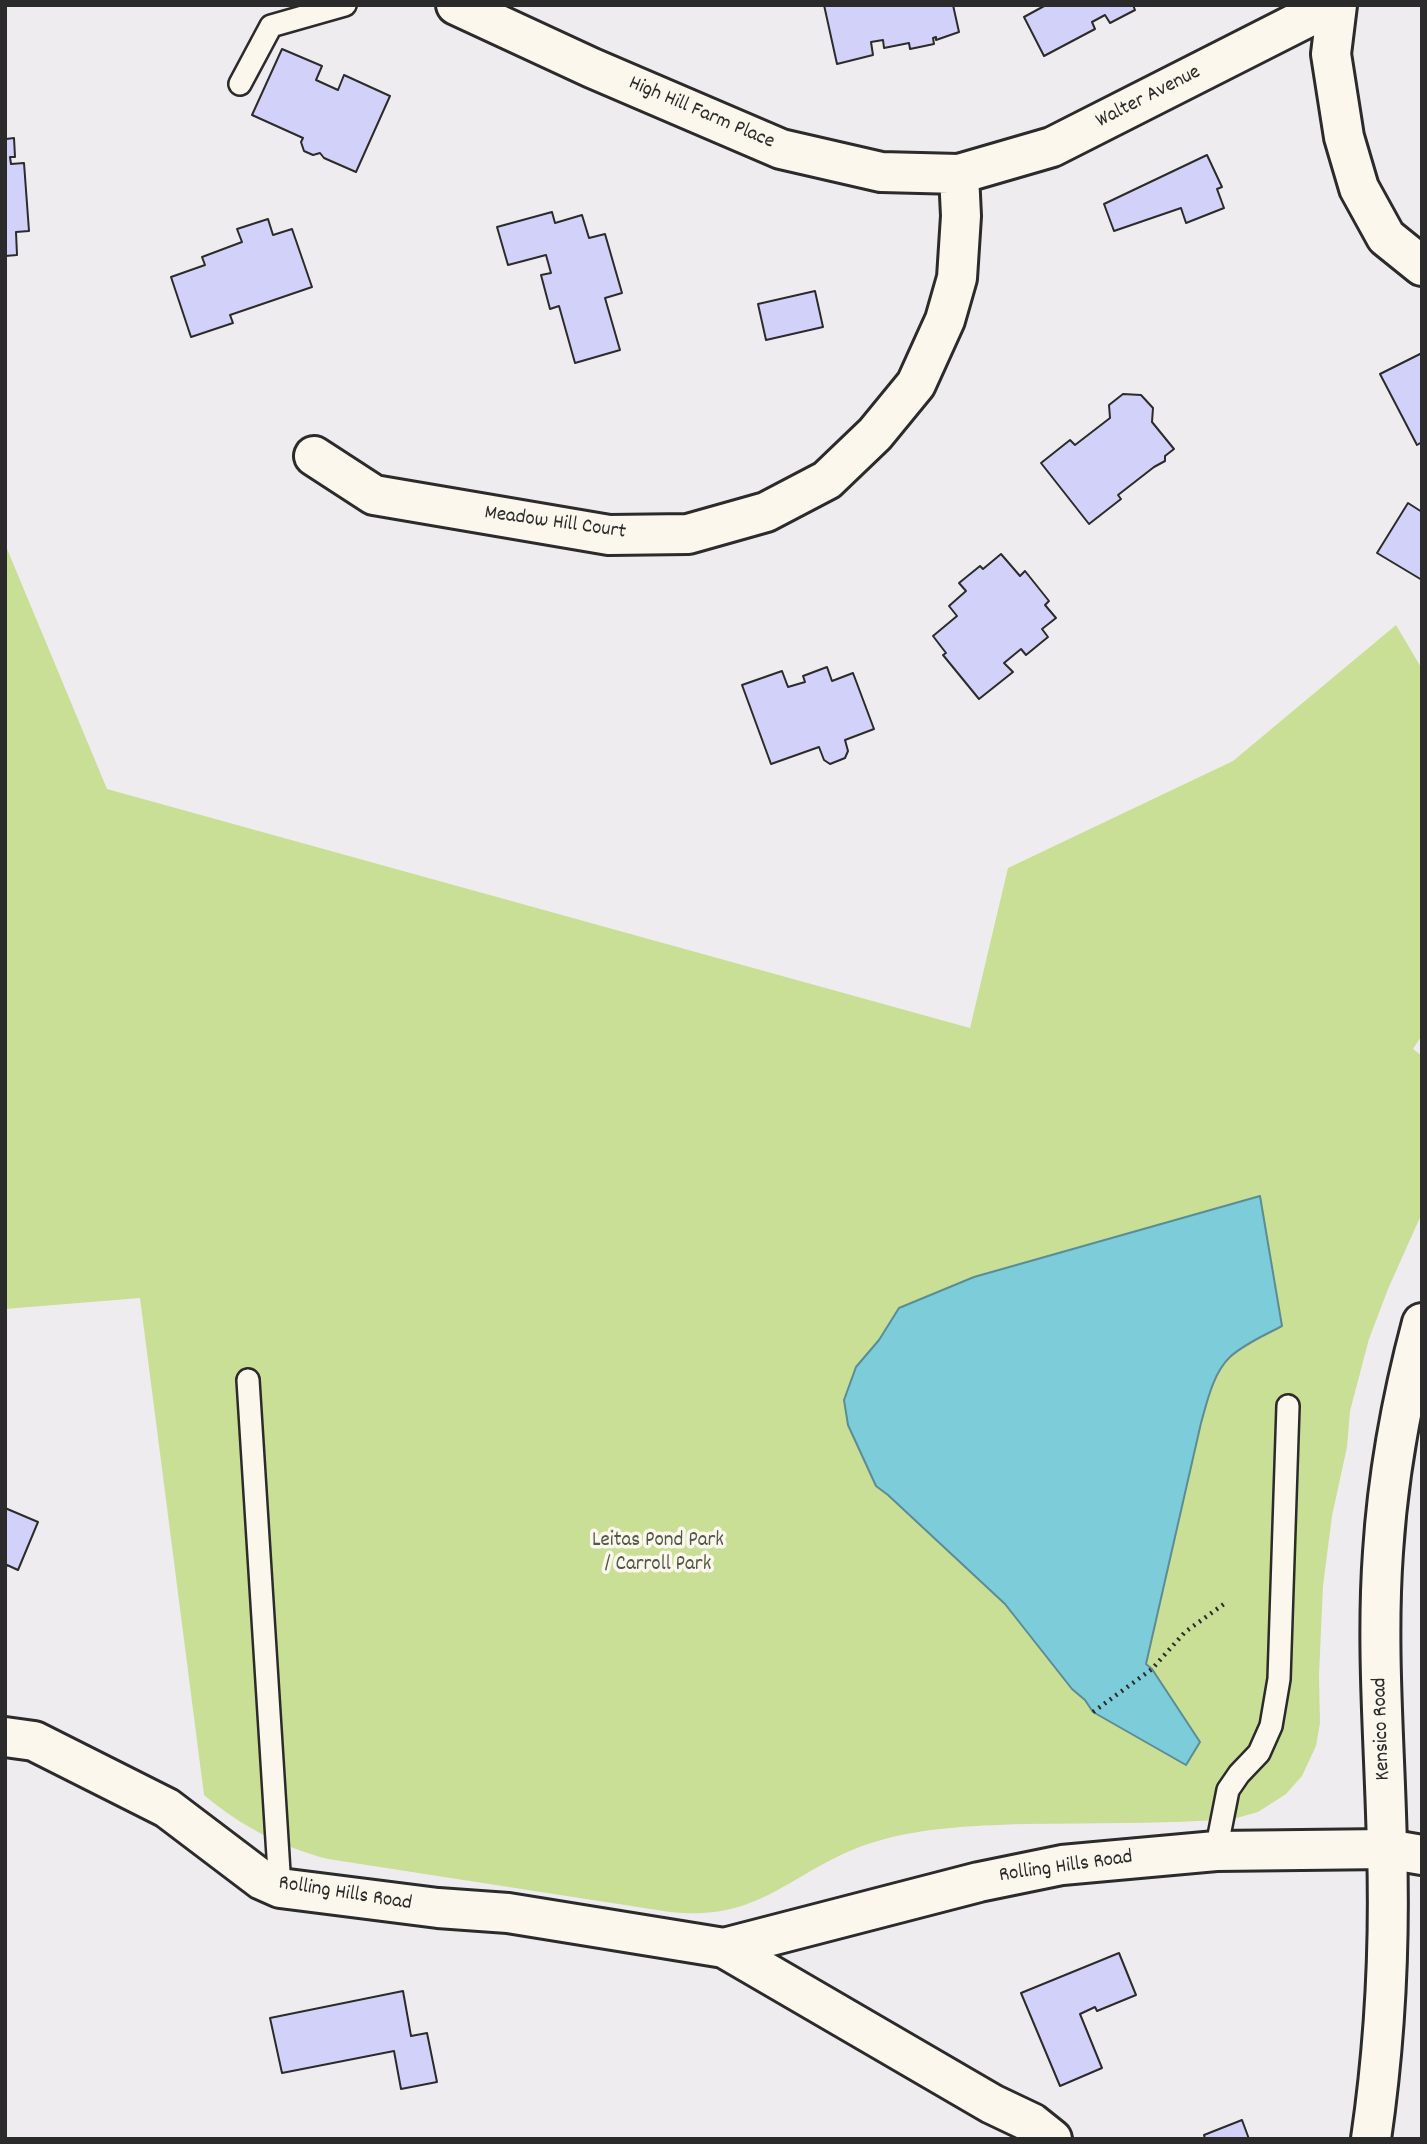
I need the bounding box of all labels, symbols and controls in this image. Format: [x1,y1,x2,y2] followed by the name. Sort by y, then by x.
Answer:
[1093,61,1205,135] street label: Walter Avenue
[624,72,778,156] street label: High Hill Farm Place
[483,502,627,546] street label: Meadow Hill Court
[592,1529,724,1579] park label: Leitas Pond Park / Carroll Park
[1369,1677,1397,1781] street label: Kensico Road
[998,1846,1134,1890] street label: Rolling Hills Road
[277,1872,413,1918] street label: Rolling Hills Road

